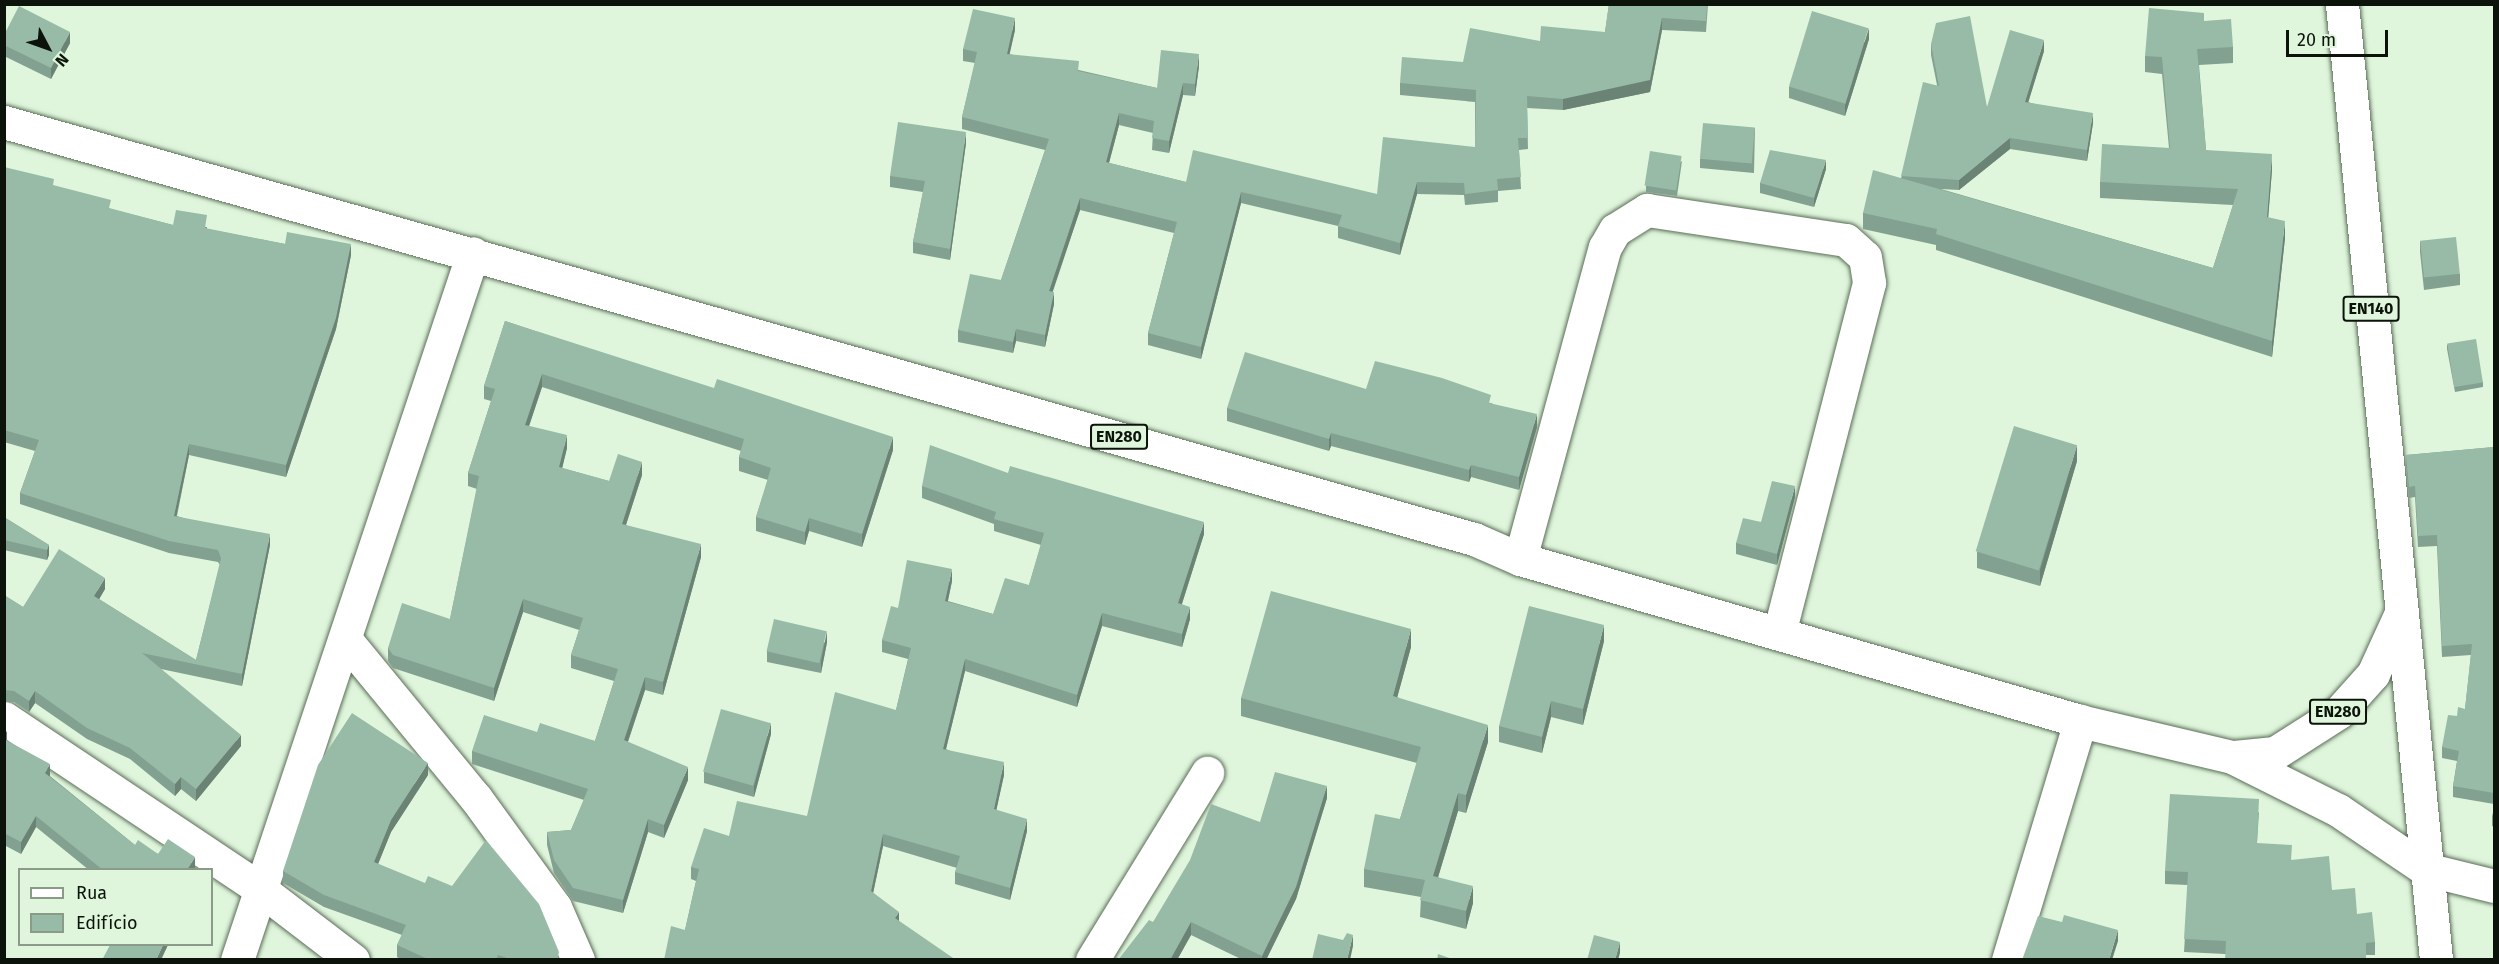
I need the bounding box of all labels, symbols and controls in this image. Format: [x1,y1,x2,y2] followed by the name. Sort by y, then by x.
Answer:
[18,18,78,78] north arrow
[2289,18,2391,56] scale bar
[2297,29,2336,51] text: 20 m
[51,50,73,70] text: N
[2342,296,2400,322] road number: EN140
[1089,424,1149,450] road number: EN280
[2308,699,2368,725] road number: EN280
[18,868,213,946] legend
[76,882,107,904] text: Rua
[76,912,138,934] text: Edifício

